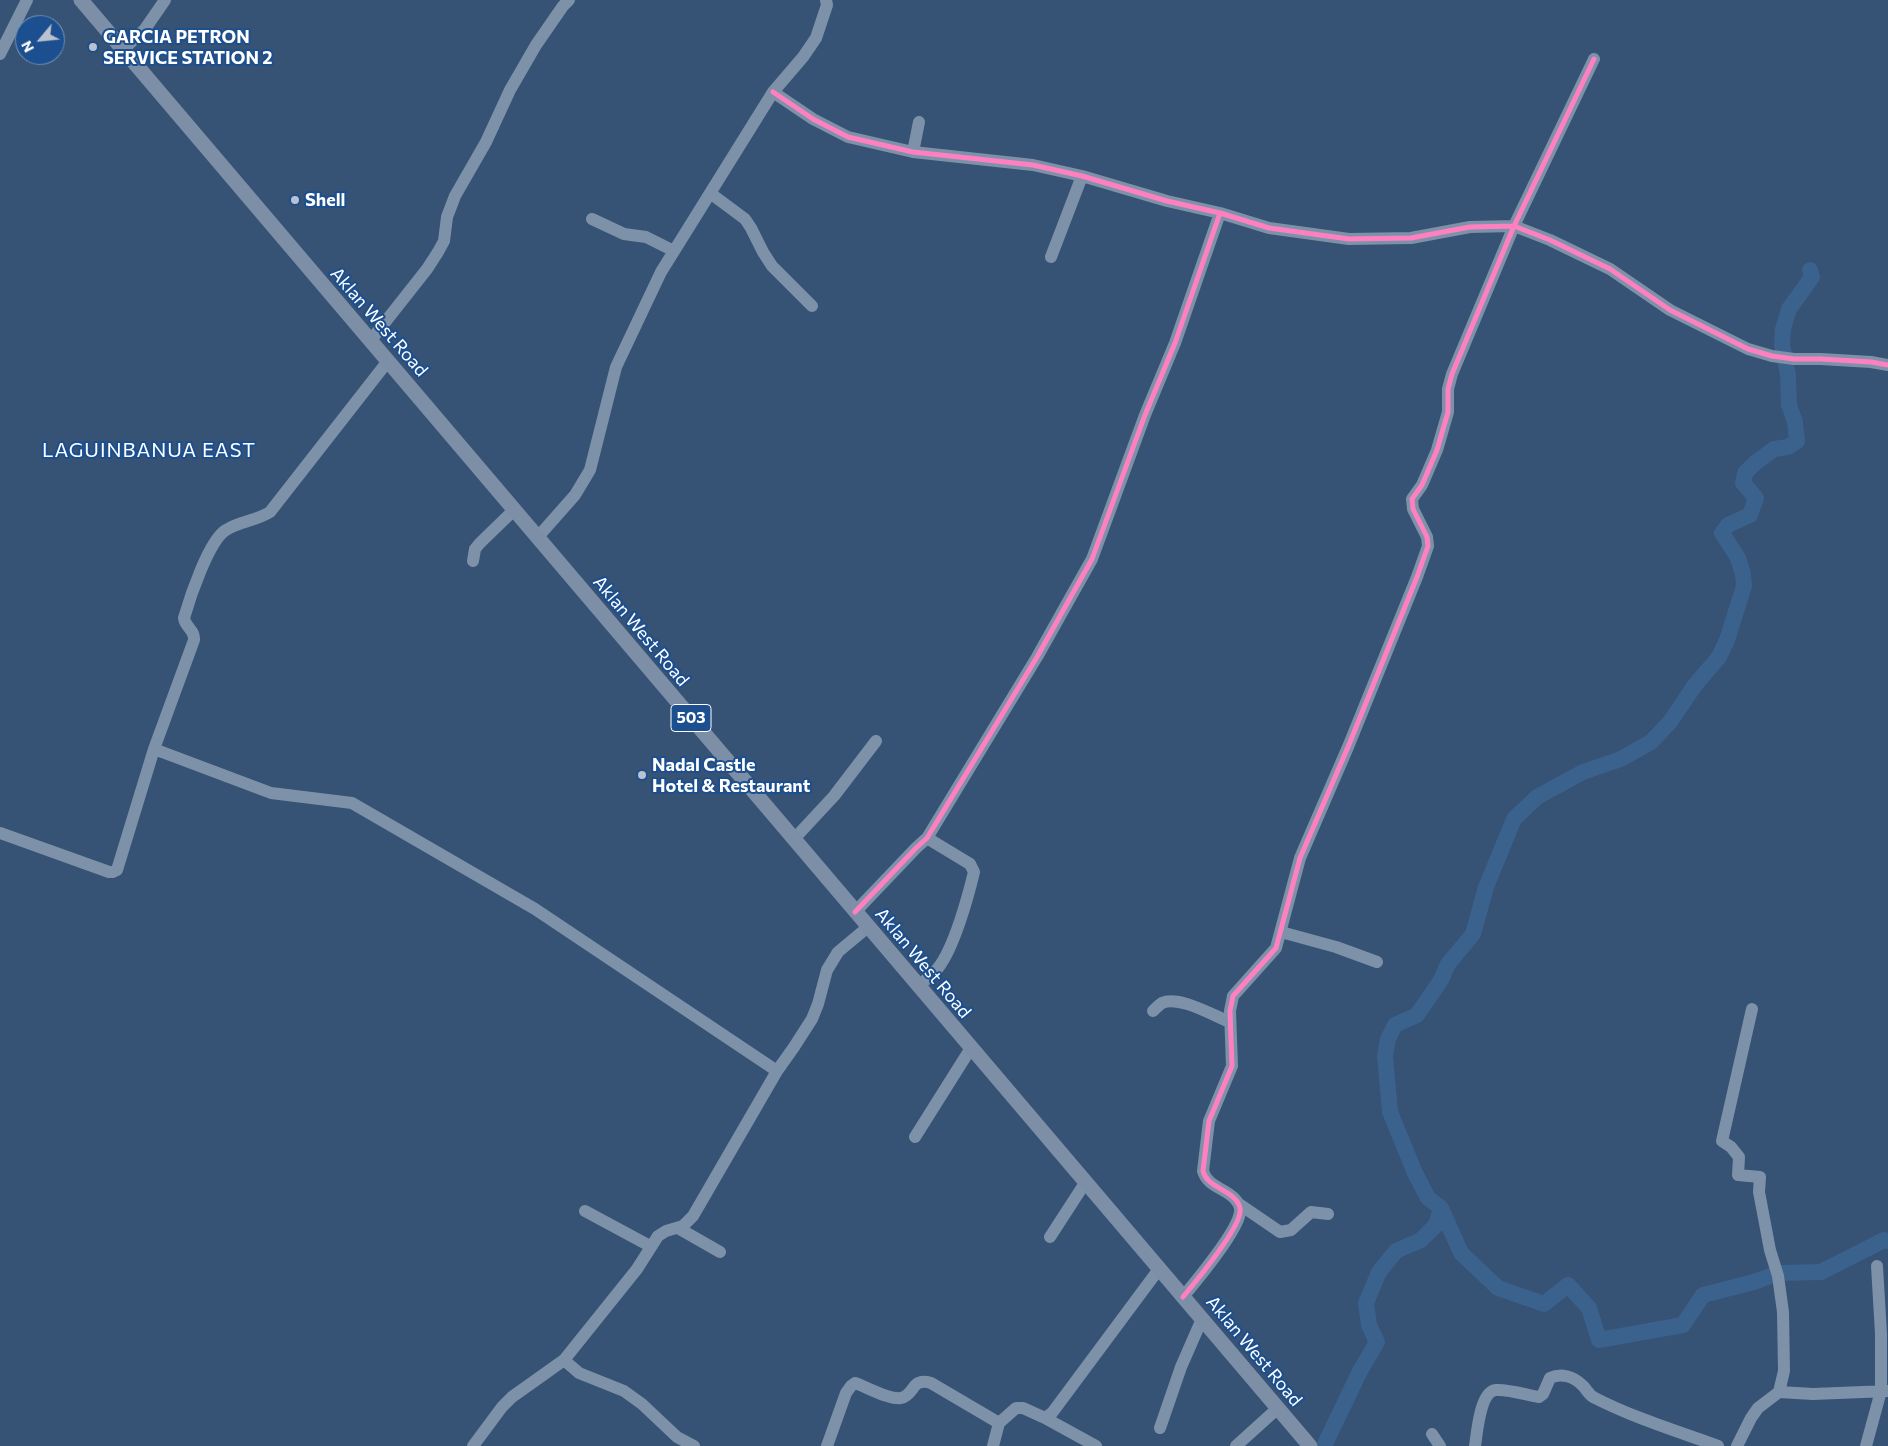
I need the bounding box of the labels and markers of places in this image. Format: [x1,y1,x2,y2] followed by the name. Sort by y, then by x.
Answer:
[103,26,273,68] place label: GARCIA PETRON SERVICE STATION 2
[87,41,99,53] marker: GARCIA PETRON SERVICE STATION 2
[305,189,346,211] place label: Shell
[289,194,301,206] marker: Shell
[652,754,810,796] place label: Nadal Castle Hotel & Restaurant
[636,769,648,781] marker: Nadal Castle Hotel & Restaurant

